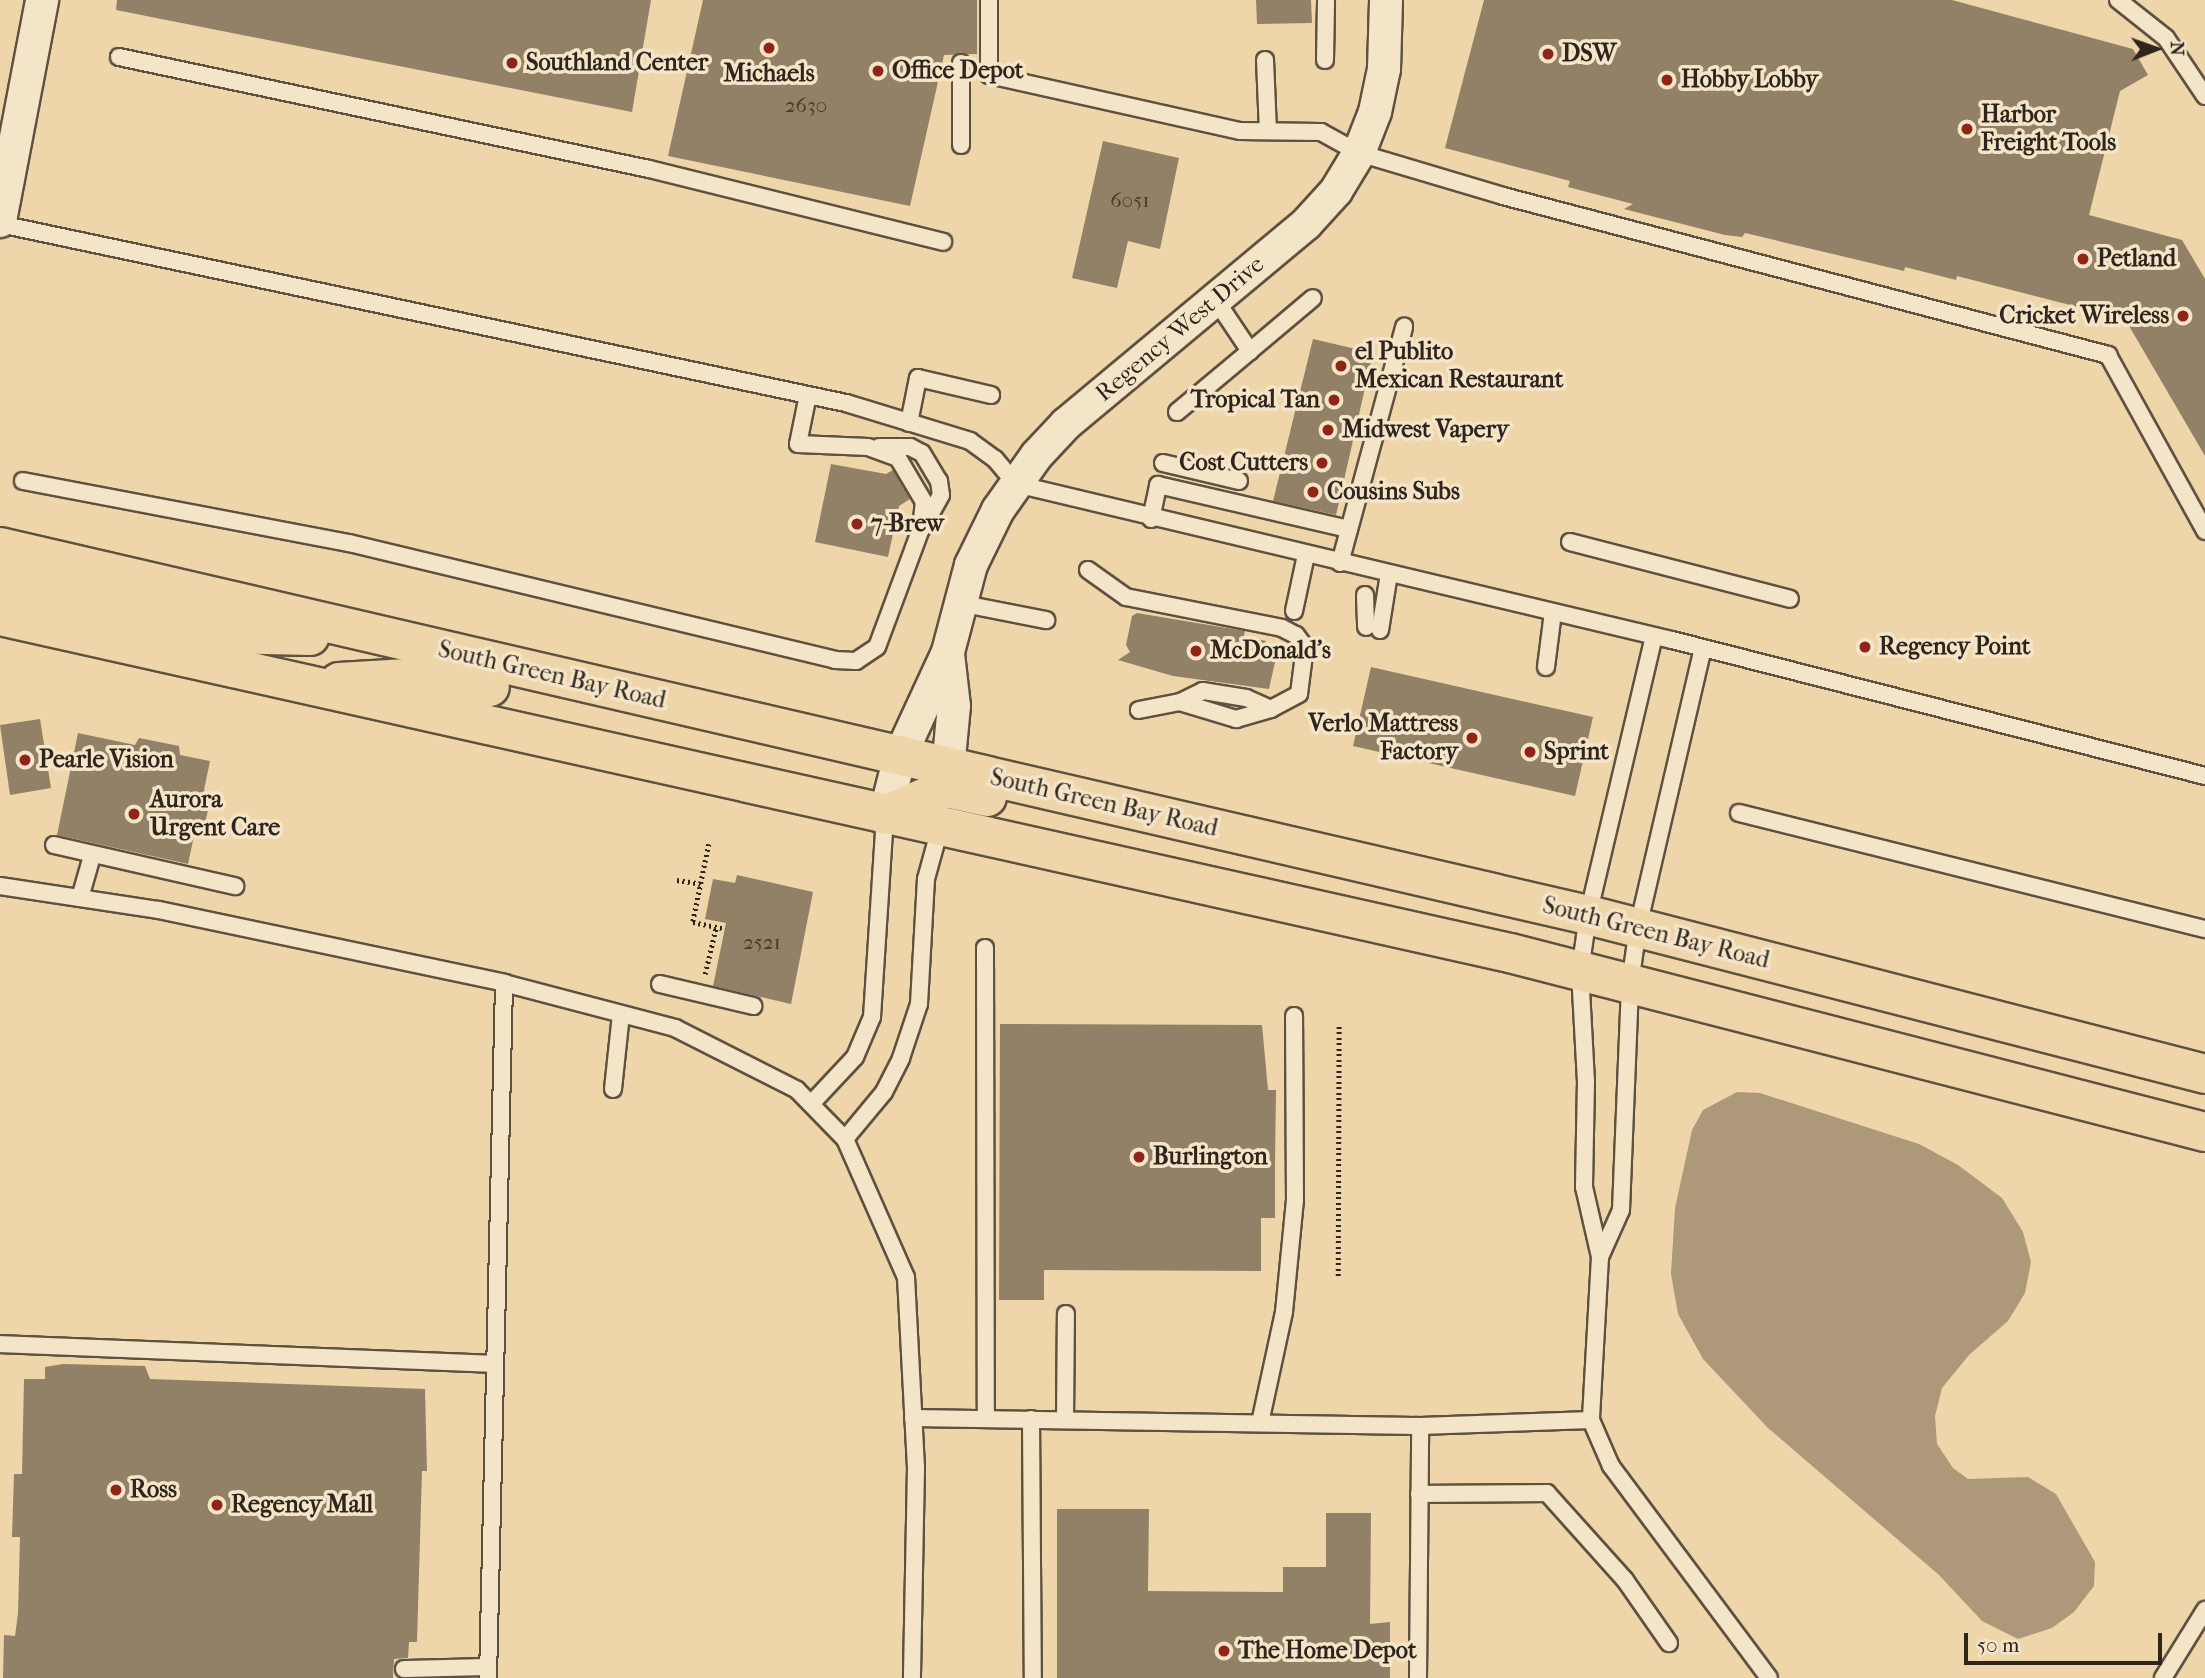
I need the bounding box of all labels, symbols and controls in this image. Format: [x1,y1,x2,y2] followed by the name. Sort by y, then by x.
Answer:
[2121,14,2191,84] north arrow
[761,40,777,56] marker: Michaels
[1562,40,1616,68] place label: DSW
[2166,41,2188,56] text: N
[1540,46,1556,62] marker: DSW
[526,49,708,77] place label: Southland Center
[504,55,520,71] marker: Southland Center
[892,57,1023,85] place label: Office Depot
[723,60,815,88] place label: Michaels
[870,63,886,79] marker: Office Depot
[1681,66,1818,94] place label: Hobby Lobby
[1659,72,1675,88] marker: Hobby Lobby
[785,92,827,118] house number: 2630
[1981,101,2116,157] place label: Harbor Freight Tools
[1959,121,1975,137] marker: Harbor Freight Tools
[1110,187,1150,213] house number: 6051
[2097,245,2176,273] place label: Petland
[1090,250,1270,408] street label: Regency West Drive
[2075,251,2091,267] marker: Petland
[1999,302,2169,330] place label: Cricket Wireless
[2175,308,2191,324] marker: Cricket Wireless
[1355,338,1563,394] place label: el Publito Mexican Restaurant
[1333,358,1349,374] marker: el Publito Mexican Restaurant
[1191,386,1320,414] place label: Tropical Tan
[1326,392,1342,408] marker: Tropical Tan
[1342,416,1509,444] place label: Midwest Vapery
[1320,422,1336,438] marker: Midwest Vapery
[1179,449,1308,477] place label: Cost Cutters
[1314,455,1330,471] marker: Cost Cutters
[1327,478,1460,506] place label: Cousins Subs
[1305,484,1321,500] marker: Cousins Subs
[871,510,944,538] place label: 7-Brew
[849,516,865,532] marker: 7-Brew
[1879,633,2030,661] place label: Regency Point
[435,635,669,715] street label: South Green Bay Road
[1210,637,1331,665] place label: McDonald's
[1857,639,1873,655] marker: Regency Point
[1188,643,1204,659] marker: McDonald's
[1308,710,1458,766] place label: Verlo Mattress Factory
[1464,730,1480,746] marker: Verlo Mattress Factory
[1544,738,1609,766] place label: Sprint
[1522,744,1538,760] marker: Sprint
[39,746,174,774] place label: Pearle Vision
[17,752,33,768] marker: Pearle Vision
[987,763,1221,843] street label: South Green Bay Road
[150,786,280,842] place label: Aurora Urgent Care
[124,804,144,824] marker: Aurora Urgent Care
[1540,891,1772,975] street label: South Green Bay Road
[743,929,781,955] house number: 2521
[1153,1143,1268,1171] place label: Burlington
[1131,1149,1147,1165] marker: Burlington
[130,1476,177,1504] place label: Ross
[108,1482,124,1498] marker: Ross
[231,1491,373,1519] place label: Regency Mall
[209,1497,225,1513] marker: Regency Mall
[1967,1618,2165,1662] scale bar
[1977,1633,2020,1657] text: 50 m
[1238,1637,1416,1665] place label: The Home Depot
[1216,1643,1232,1659] marker: The Home Depot

